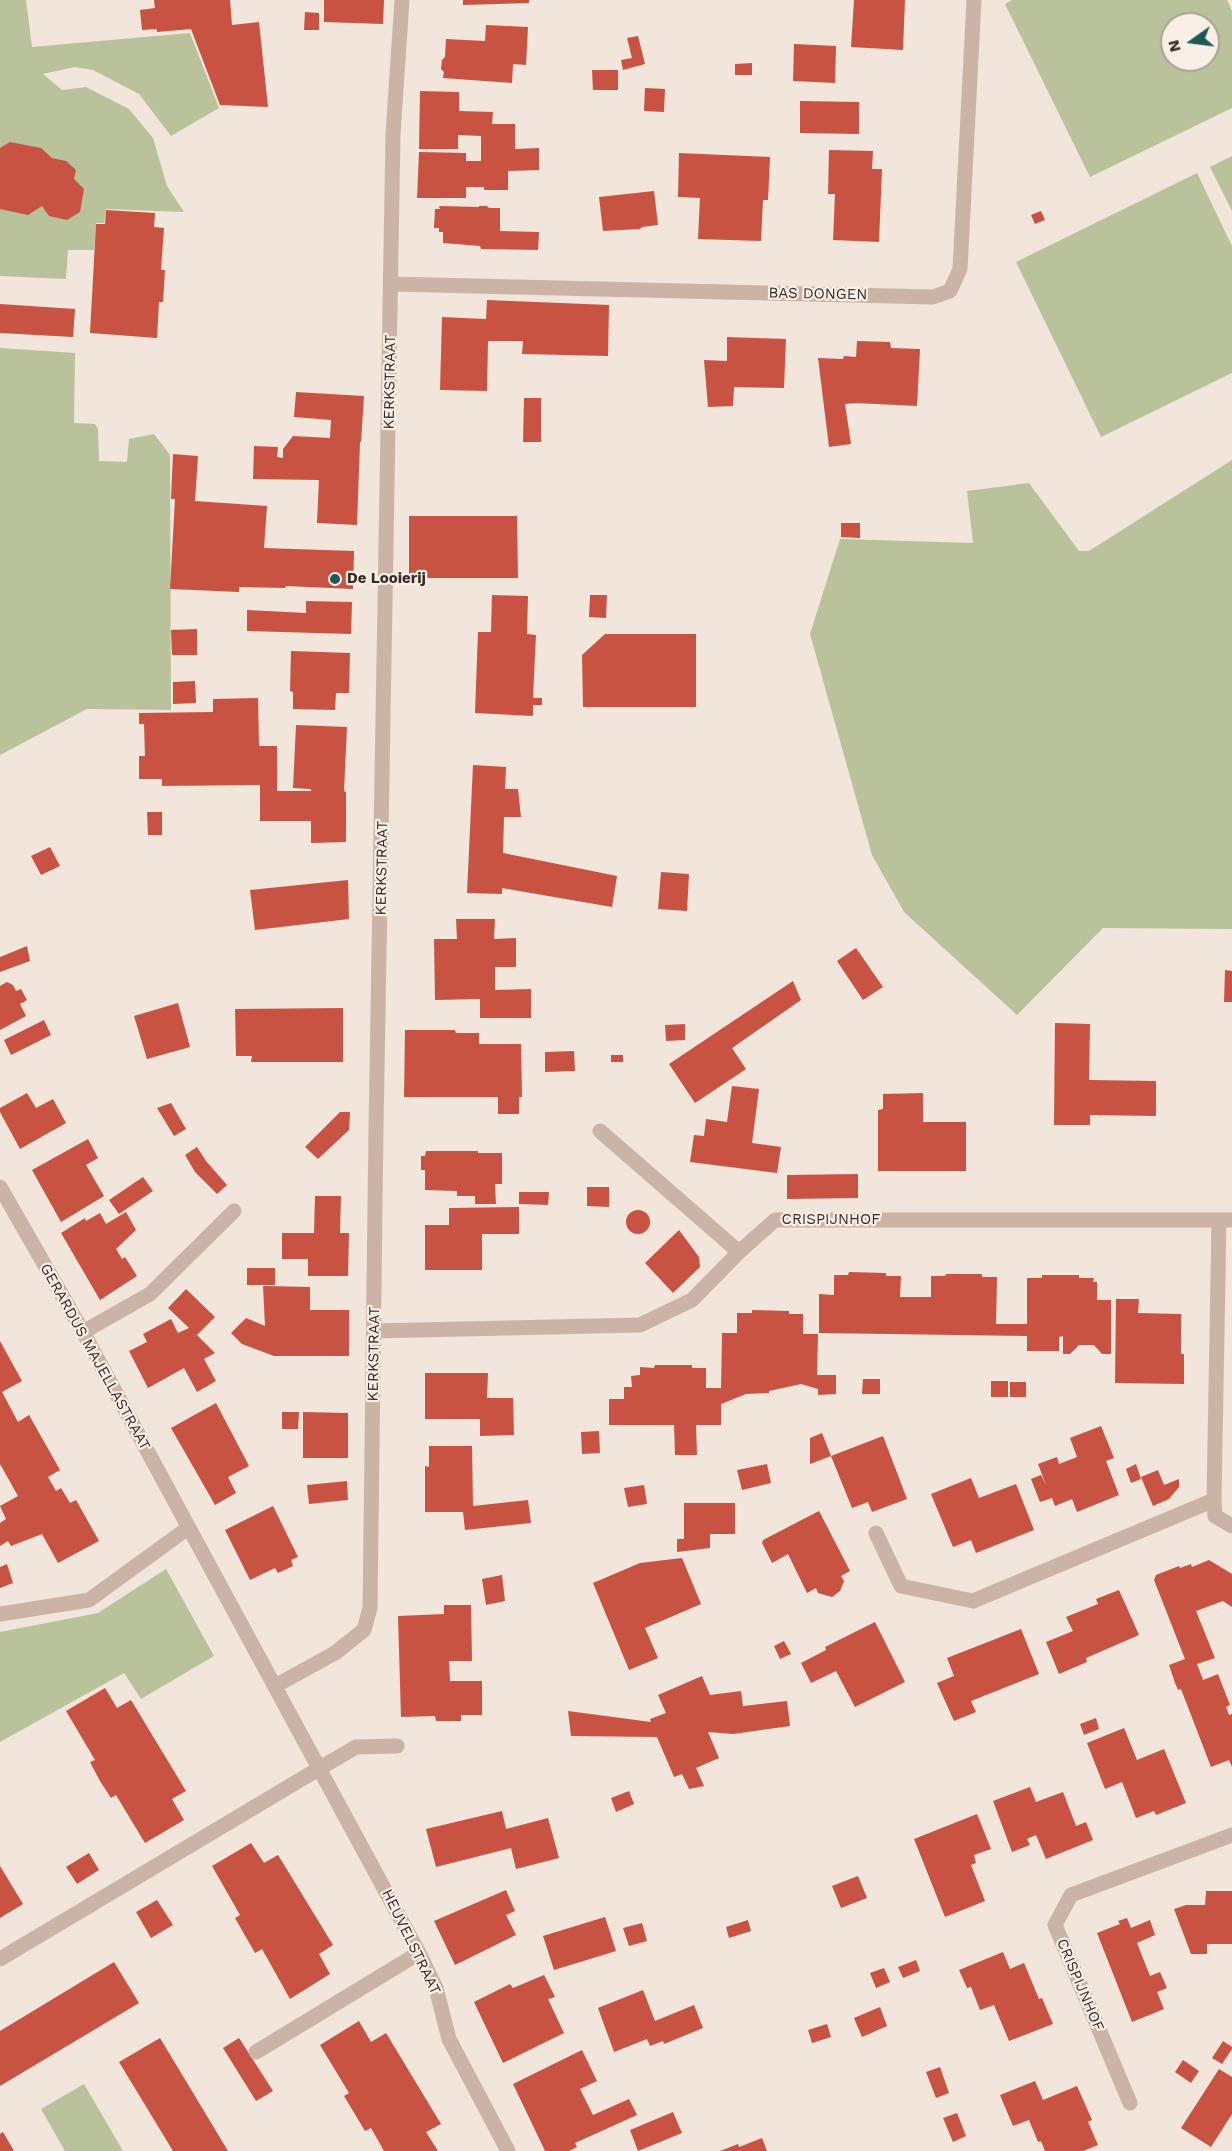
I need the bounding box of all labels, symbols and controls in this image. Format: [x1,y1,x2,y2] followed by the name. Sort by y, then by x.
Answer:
[1160,12,1220,72] north arrow
[1163,38,1185,54] text: N
[769,284,867,304] street label: BAS DONGEN
[380,335,400,429] street label: KERKSTRAAT
[347,570,426,588] place label: De Looierij
[328,572,342,586] marker: De Looierij
[372,821,392,915] street label: KERKSTRAAT
[782,1211,880,1229] street label: CRISPIJNHOF
[36,1261,154,1453] street label: GERARDUS MAJELLASTRAAT
[364,1307,384,1401] street label: KERKSTRAAT
[378,1886,444,1998] street label: HEUVELSTRAAT
[1052,1936,1108,2034] street label: CRISPIJNHOF

